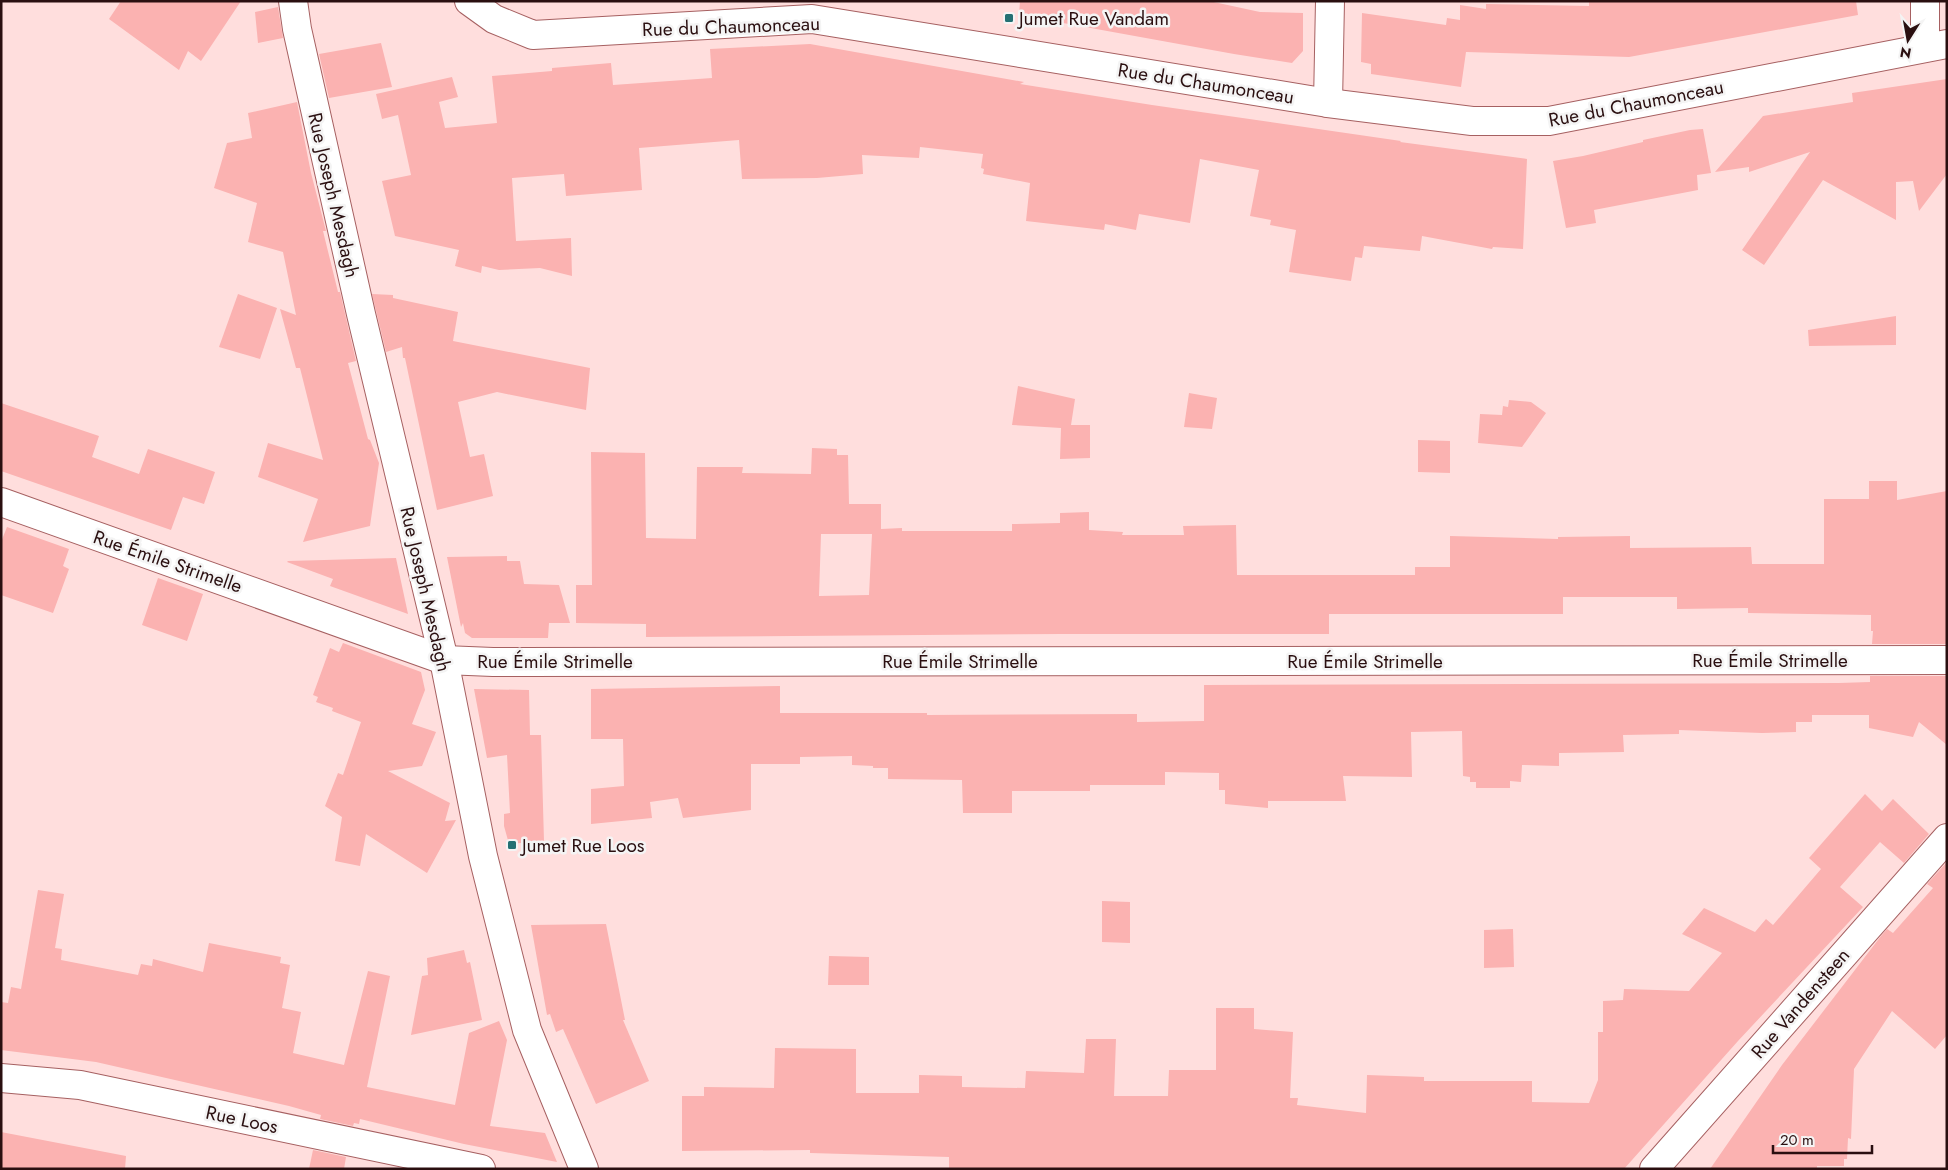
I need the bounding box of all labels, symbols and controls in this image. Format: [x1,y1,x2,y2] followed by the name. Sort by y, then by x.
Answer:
[1016,5,1169,32] place label: Jumet Rue Vandam
[642,10,820,43] street label: Rue du Chaumonceau
[1003,12,1015,24] marker: Jumet Rue Vandam
[1883,15,1933,65] north arrow
[1898,42,1913,64] text: N
[1116,56,1296,111] street label: Rue du Chaumonceau
[1546,73,1726,134] street label: Rue du Chaumonceau
[301,110,366,280] street label: Rue Joseph Mesdagh
[393,504,458,674] street label: Rue Joseph Mesdagh
[90,523,246,600] street label: Rue Émile Strimelle
[1692,647,1848,674] street label: Rue Émile Strimelle
[477,648,633,675] street label: Rue Émile Strimelle
[882,648,1038,675] street label: Rue Émile Strimelle
[1287,648,1443,675] street label: Rue Émile Strimelle
[519,832,645,859] place label: Jumet Rue Loos
[506,839,518,851] marker: Jumet Rue Loos
[1745,942,1856,1064] street label: Rue Vandensteen
[203,1099,281,1140] street label: Rue Loos
[1773,1122,1872,1154] scale bar
[1780,1129,1814,1151] text: 20 m

